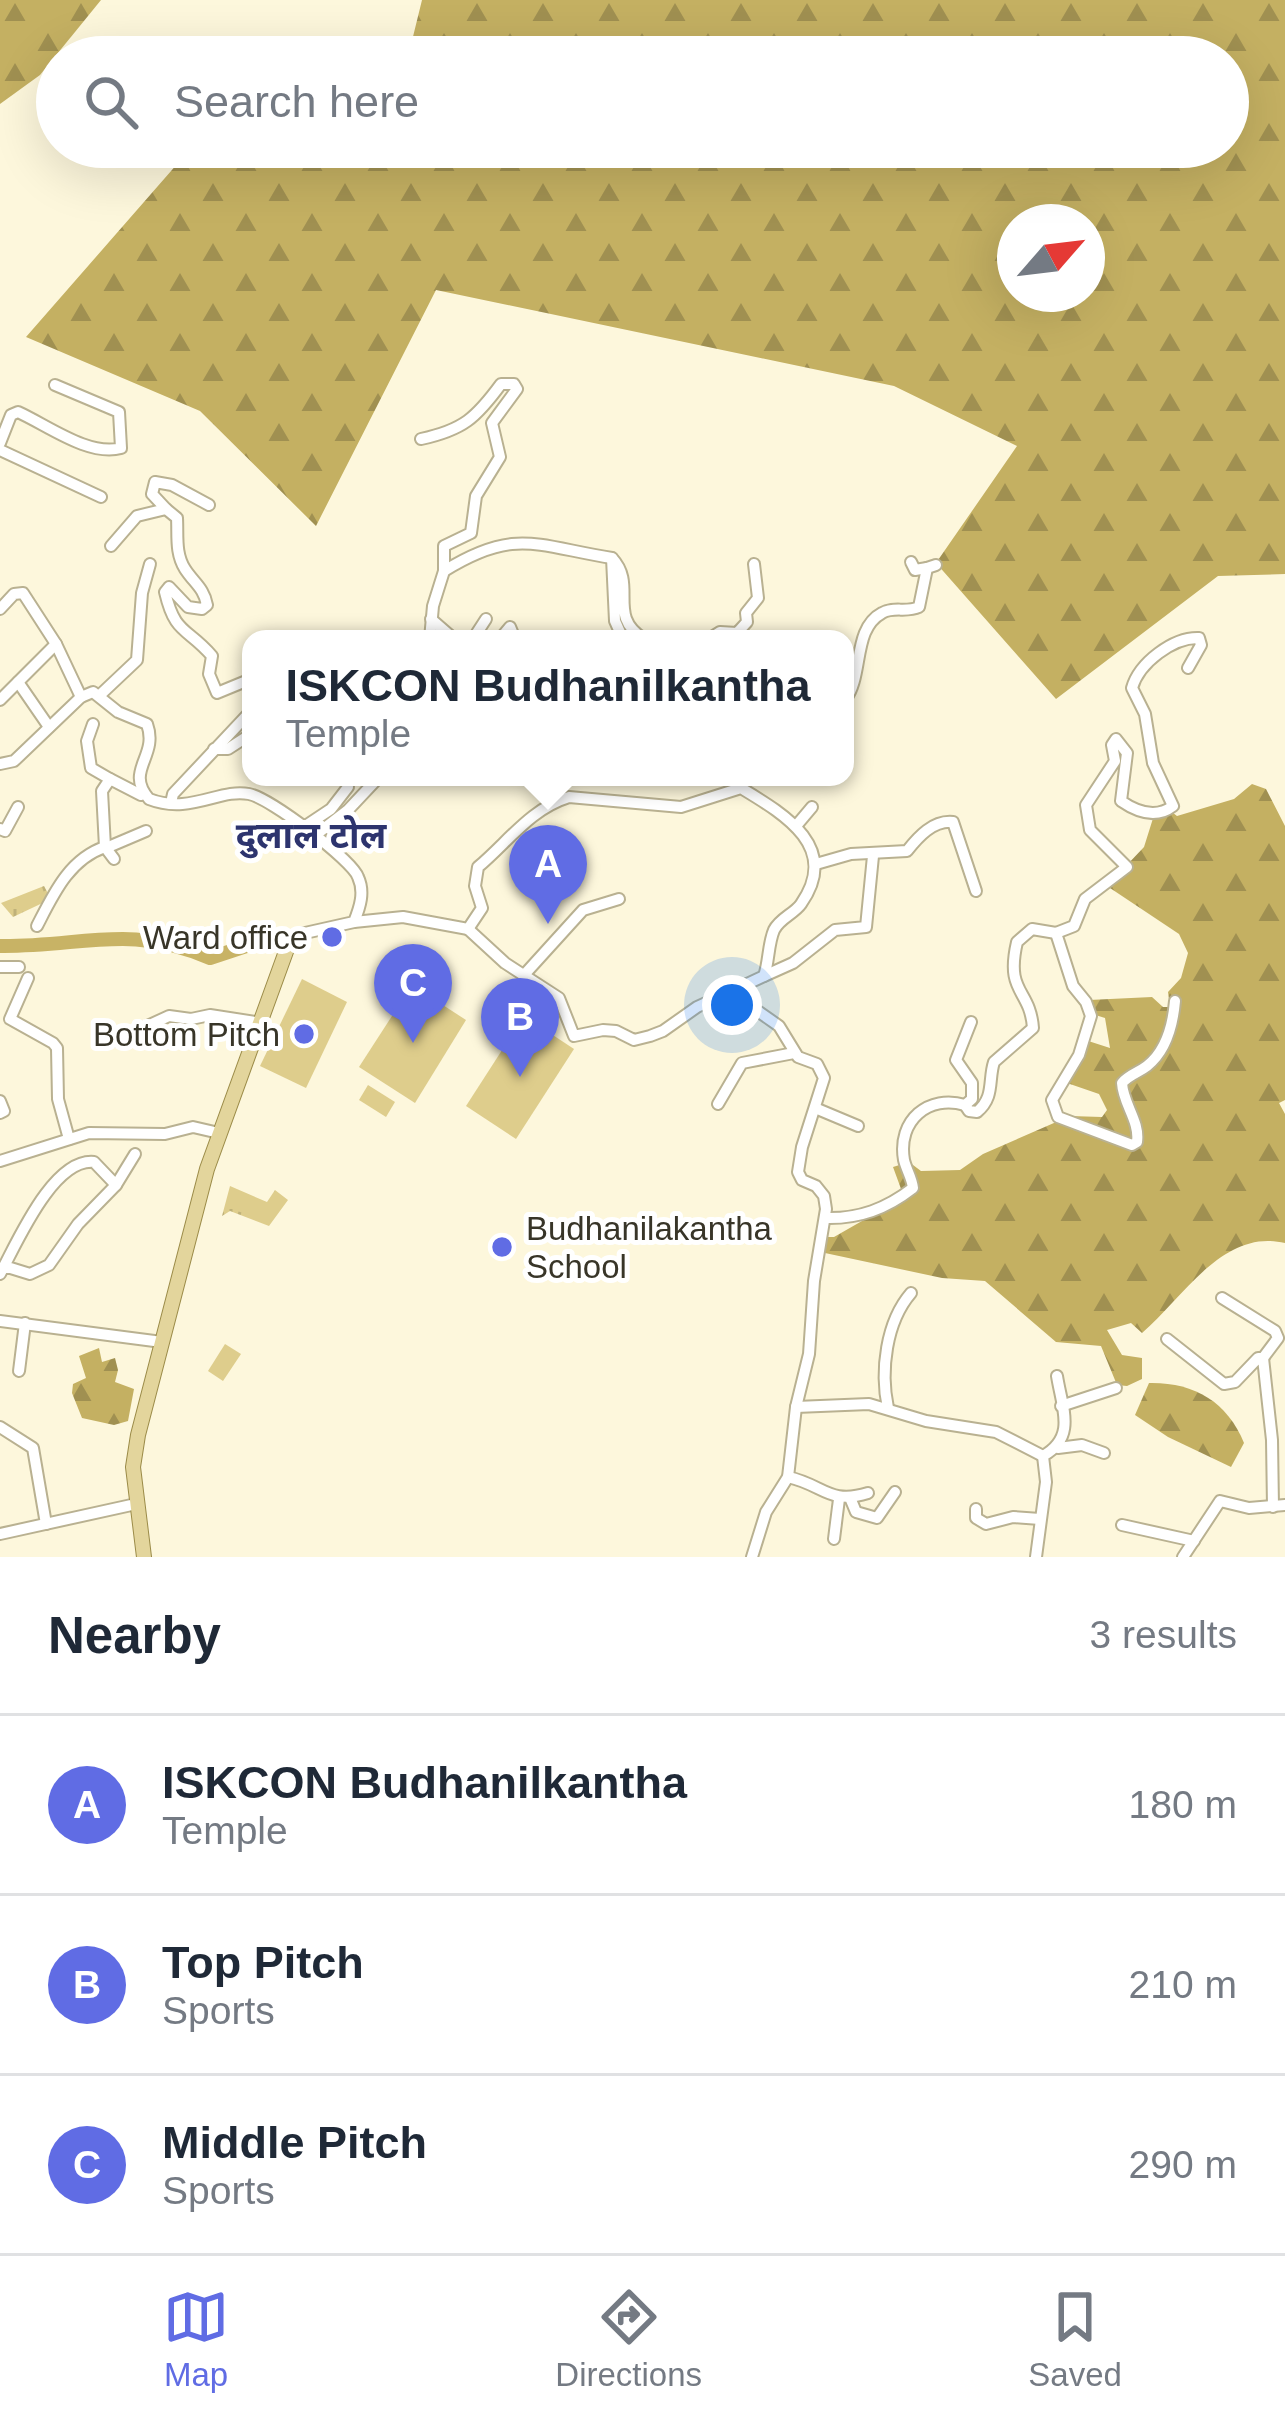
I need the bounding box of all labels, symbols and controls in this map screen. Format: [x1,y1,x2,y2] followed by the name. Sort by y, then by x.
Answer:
[36,36,1249,168] search box
[78,69,144,135] icon: search
[174,76,419,127] text: Search here
[997,204,1105,312] north arrow
[242,630,854,786] popup
[285,660,811,711] text: ISKCON Budhanilkantha
[285,712,411,755] text: Temple
[236,815,388,859] district label: दुलाल टोल
[509,825,587,924] pin: A
[143,919,308,956] place label: Ward office
[319,924,345,950] marker: Ward office
[374,944,452,1043] pin: C
[702,975,762,1035] your location
[481,978,559,1077] pin: B
[93,1016,280,1053] place label: Bottom Pitch
[291,1021,317,1047] marker: Bottom Pitch
[526,1210,773,1285] place label: Budhanilakantha School
[489,1234,515,1260] marker: Budhanilakantha School
[48,1607,221,1664] text: Nearby
[1090,1613,1237,1656] text: 3 results
[162,1757,687,1808] text: ISKCON Budhanilkantha
[73,1783,101,1826] text: A
[1129,1783,1237,1826] text: 180 m
[162,1809,288,1852] text: Temple
[162,1937,364,1988] text: Top Pitch
[73,1963,101,2006] text: B
[1129,1963,1237,2006] text: 210 m
[162,1989,275,2032] text: Sports
[162,2117,427,2168] text: Middle Pitch
[73,2143,101,2186] text: C
[1129,2143,1237,2186] text: 290 m
[162,2169,275,2212] text: Sports
[163,2284,229,2394] tab: Map
[555,2284,702,2394] tab: Directions
[1028,2284,1122,2394] tab: Saved

